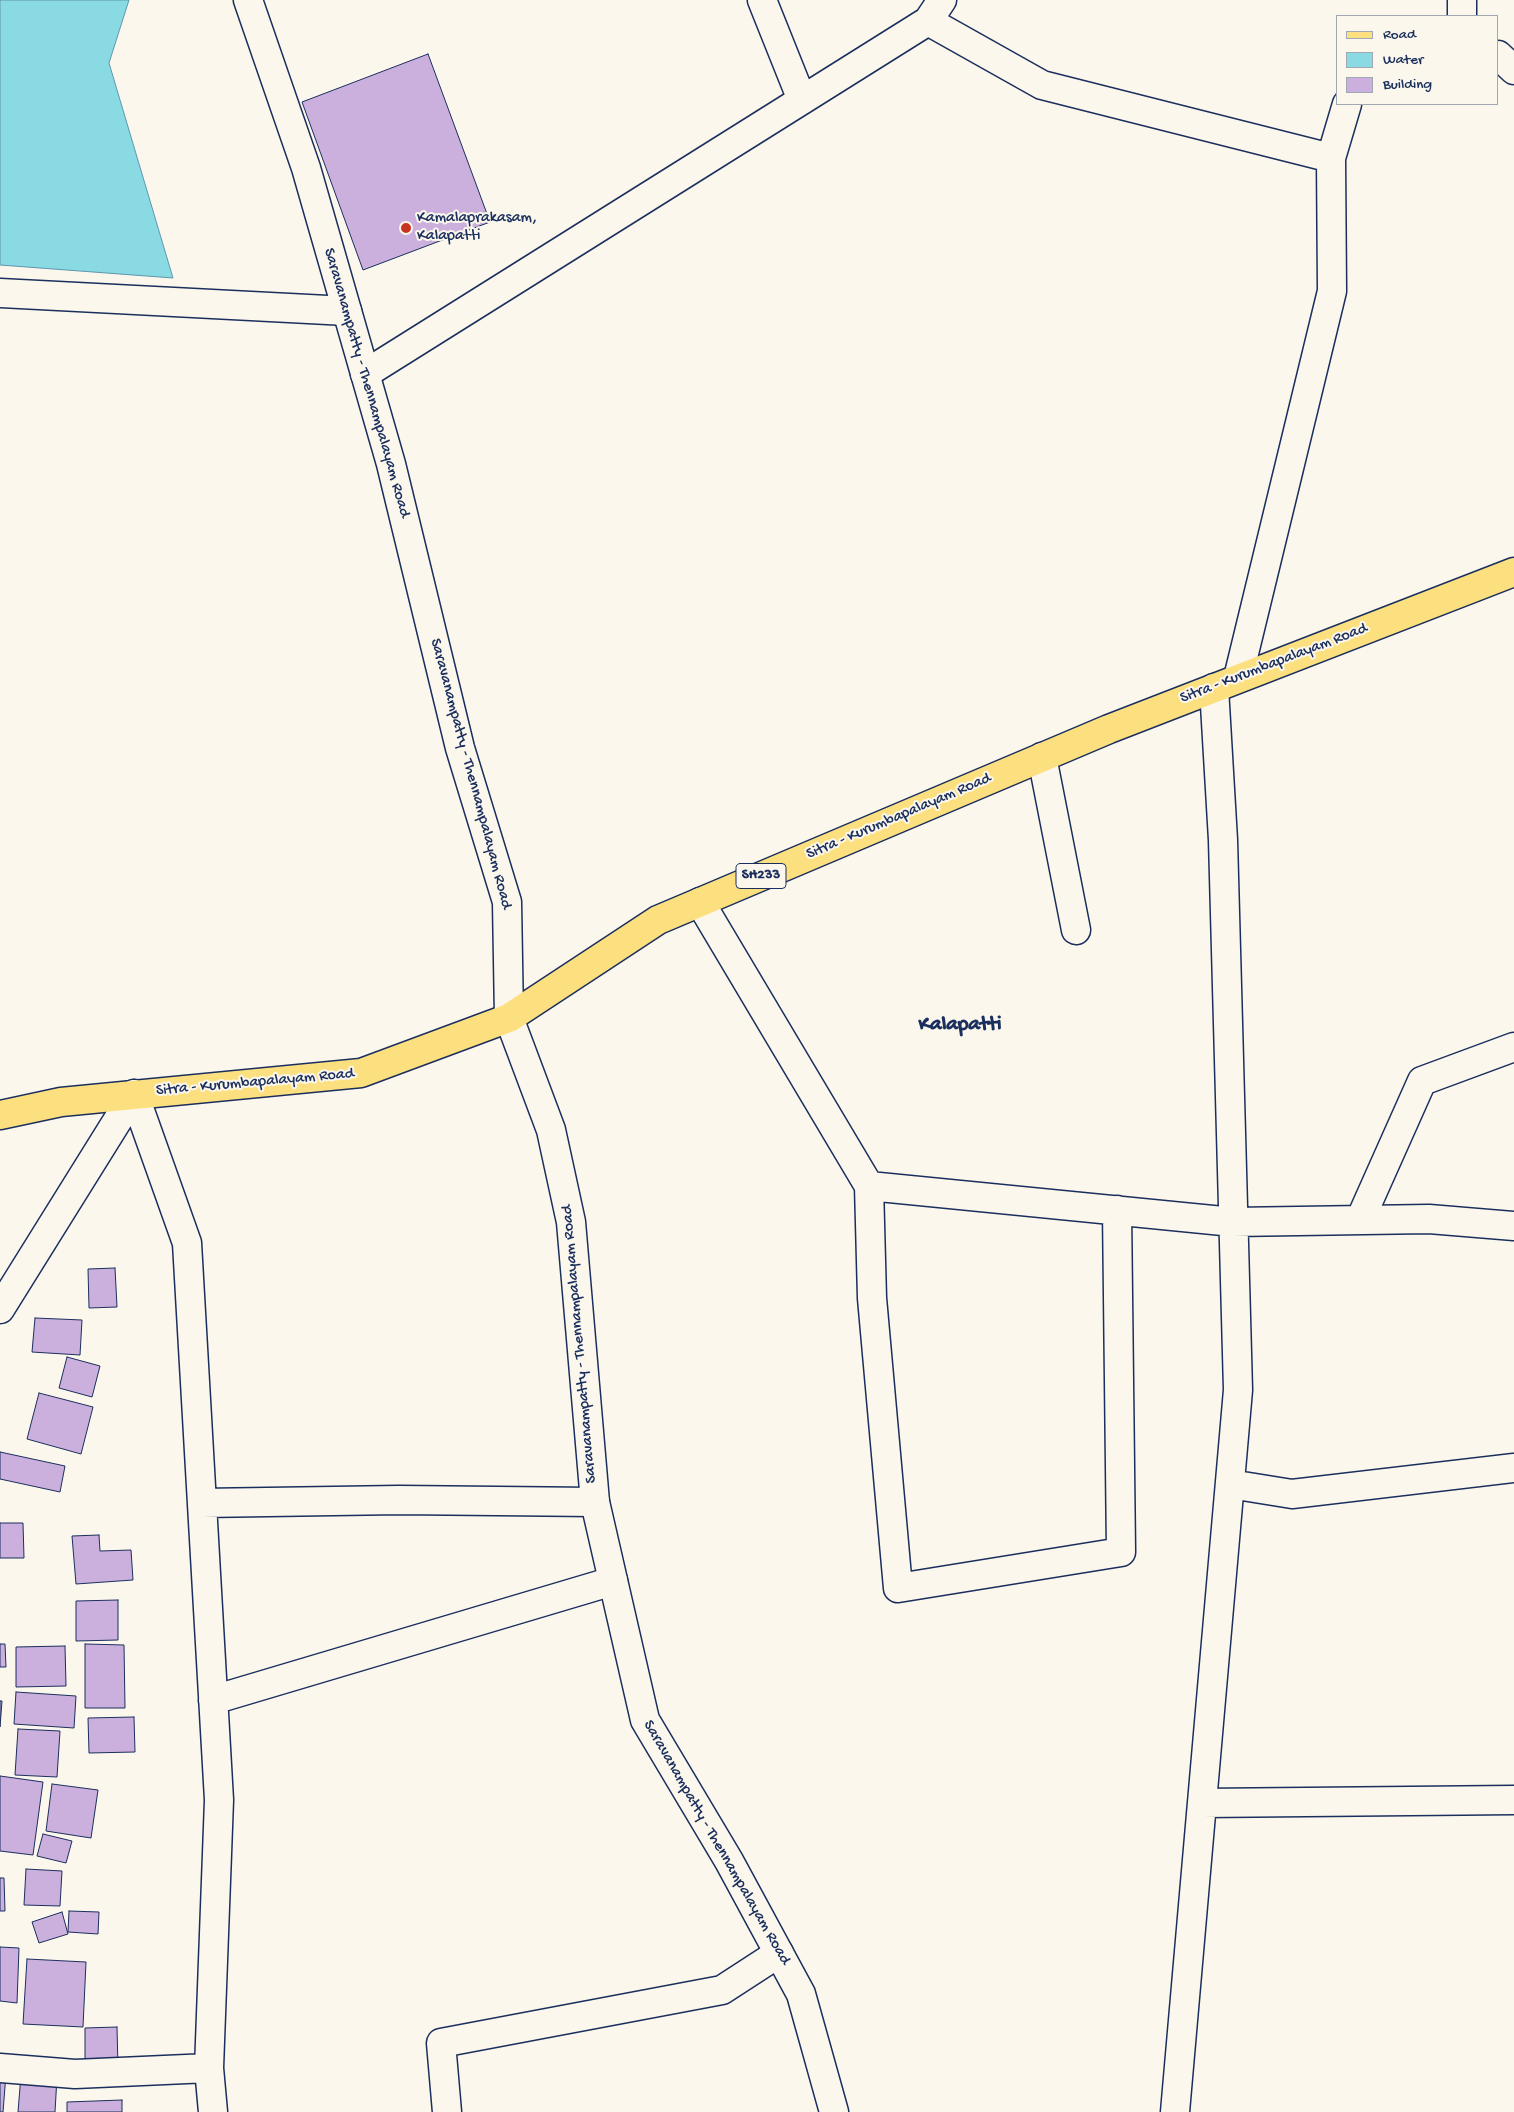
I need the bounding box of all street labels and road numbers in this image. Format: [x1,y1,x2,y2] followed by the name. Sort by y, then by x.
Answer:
[318,246,414,520] street label: Saravanampatty - Thennampalayam Road
[1178,619,1370,709] street label: Sitra - Kurumbapalayam Road
[425,637,515,911] street label: Saravanampatty - Thennampalayam Road
[804,769,994,865] street label: Sitra - Kurumbapalayam Road
[736,864,786,888] road number: SH233
[155,1065,355,1101] street label: Sitra - Kurumbapalayam Road
[558,1204,602,1484] street label: Saravanampatty - Thennampalayam Road
[638,1717,794,1969] street label: Saravanampatty - Thennampalayam Road

